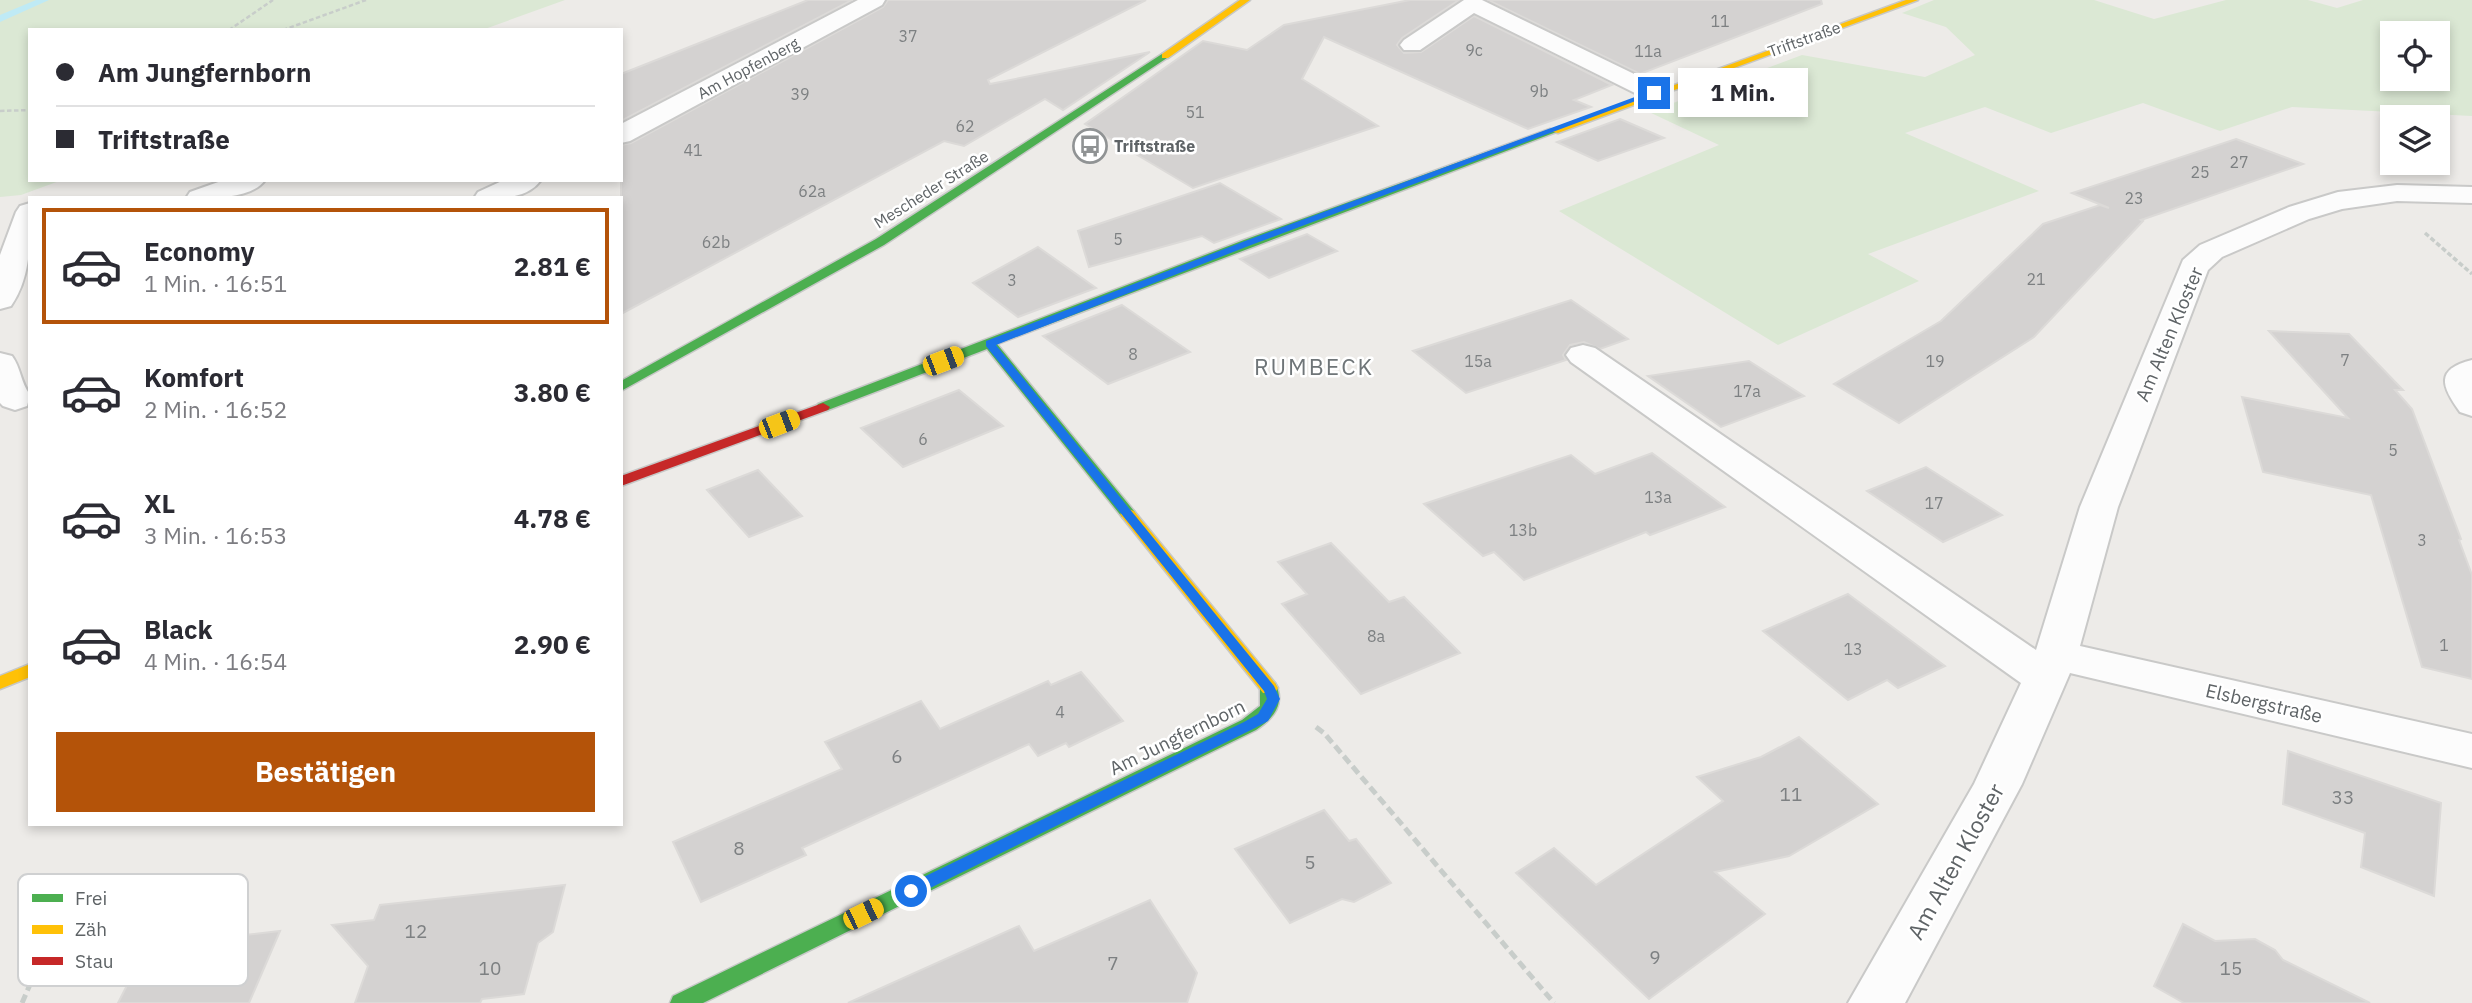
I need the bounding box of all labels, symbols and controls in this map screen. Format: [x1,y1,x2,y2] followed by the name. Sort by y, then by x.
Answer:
[1710,11,1730,31] house number: 11
[1765,17,1843,61] street label: Triftstraße
[2380,21,2450,175] map controls
[2380,21,2450,91] button: locate
[898,26,918,46] house number: 37
[694,33,803,103] street label: Am Hopfenberg
[1465,40,1483,60] house number: 9c
[1634,41,1662,61] house number: 11a
[98,55,311,89] text: Am Jungfernborn
[1678,68,1808,118] callout: 1 Min.
[1638,77,1670,109] route end
[1710,77,1776,107] text: 1 Min.
[1530,81,1548,101] house number: 9b
[790,84,810,104] house number: 39
[1185,102,1205,122] house number: 51
[2380,105,2450,175] button: layers
[955,116,975,136] house number: 62
[98,122,230,156] text: Triftstraße
[1071,127,1109,165] bus stop icon: Triftstraße
[1114,136,1195,156] place label: Triftstraße
[683,140,703,160] house number: 41
[870,146,992,232] street label: Mescheder Straße
[2229,152,2249,172] house number: 27
[2190,162,2210,182] house number: 25
[798,181,826,201] house number: 62a
[2124,188,2144,208] house number: 23
[1113,229,1123,249] house number: 5
[702,232,730,252] house number: 62b
[144,234,255,268] text: Economy
[60,235,123,298] icon: car
[514,249,591,283] text: 2.81 €
[2130,263,2208,405] street label: Am Alten Kloster
[144,268,287,298] text: 1 Min. · 16:51
[2026,269,2046,289] house number: 21
[1007,270,1017,290] house number: 3
[920,344,967,378] car
[1128,344,1138,364] house number: 8
[2340,350,2350,370] house number: 7
[1254,351,1374,381] district label: RUMBECK
[1464,351,1492,371] house number: 15a
[1925,351,1945,371] house number: 19
[144,360,244,394] text: Komfort
[60,361,123,424] icon: car
[514,375,591,409] text: 3.80 €
[1733,381,1761,401] house number: 17a
[144,394,287,424] text: 2 Min. · 16:52
[756,407,803,441] car
[918,429,928,449] house number: 6
[2388,440,2398,460] house number: 5
[144,486,175,520] text: XL
[60,487,123,550] icon: car
[1644,487,1672,507] house number: 13a
[1924,493,1944,513] house number: 17
[514,501,591,535] text: 4.78 €
[144,520,287,550] text: 3 Min. · 16:53
[1509,520,1537,540] house number: 13b
[2417,530,2427,550] house number: 3
[144,612,212,646] text: Black
[60,613,123,676] icon: car
[1367,626,1386,646] house number: 8a
[514,627,591,661] text: 2.90 €
[2439,635,2449,655] house number: 1
[1843,639,1863,659] house number: 13
[144,646,287,676] text: 4 Min. · 16:54
[2203,678,2325,728] street label: Elsbergstraße
[1105,694,1249,780] street label: Am Jungfernborn
[1055,702,1065,722] house number: 4
[56,732,595,812] button: Bestätigen
[891,744,903,768] house number: 6
[1900,777,2011,944] street label: Am Alten Kloster
[1780,782,1802,806] house number: 11
[2332,785,2354,809] house number: 33
[733,836,745,860] house number: 8
[1304,850,1316,874] house number: 5
[18,874,248,986] legend
[895,875,927,907] route start
[75,886,107,910] text: Frei
[840,895,887,933] car
[75,917,107,941] text: Zäh
[405,919,427,943] house number: 12
[1649,945,1661,969] house number: 9
[75,949,114,973] text: Stau
[1107,951,1119,975] house number: 7
[479,956,501,980] house number: 10
[2220,956,2242,980] house number: 15

